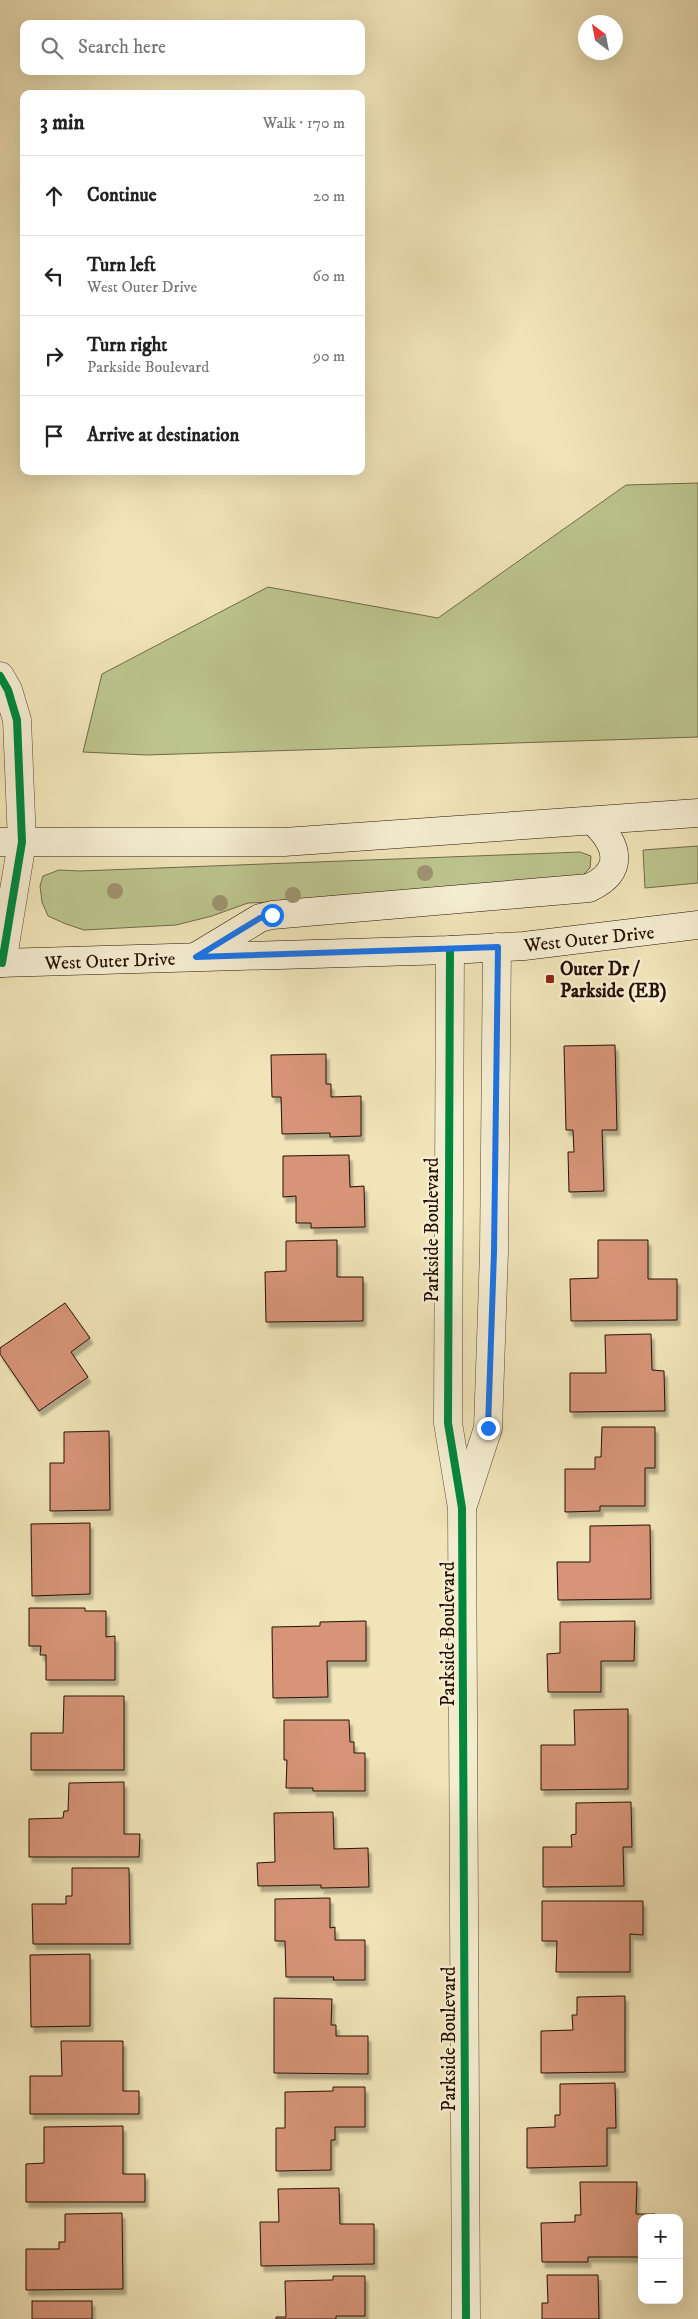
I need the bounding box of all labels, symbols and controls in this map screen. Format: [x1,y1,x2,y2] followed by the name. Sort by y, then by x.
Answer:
[578,15,623,60] north arrow
[20,20,365,75] search box
[38,34,66,62] icon: search
[78,36,166,59] text: Search here
[40,110,85,136] text: 3 min
[263,113,345,133] text: Walk · 170 m
[40,182,68,210] icon: ahead
[87,184,157,207] text: Continue
[313,186,345,206] text: 20 m
[87,254,156,277] text: Turn left
[40,262,68,290] icon: left
[313,266,345,286] text: 60 m
[87,277,197,297] text: West Outer Drive
[87,334,167,357] text: Turn right
[40,342,68,370] icon: right
[313,346,345,366] text: 90 m
[87,357,209,377] text: Parkside Boulevard
[40,422,68,450] icon: arrive
[87,424,239,447] text: Arrive at destination
[261,904,284,927] route start
[522,921,656,958] street label: West Outer Drive
[43,948,176,975] street label: West Outer Drive
[560,958,666,1003] place label: Outer Dr / Parkside (EB)
[544,973,556,985] marker: Outer Dr / Parkside (EB)
[421,1157,444,1303] street label: Parkside Boulevard
[477,1417,500,1440] route end
[437,1561,460,1707] street label: Parkside Boulevard
[438,1966,461,2112] street label: Parkside Boulevard
[638,2214,683,2304] map controls
[638,2214,683,2259] button: +
[638,2259,683,2304] button: −

